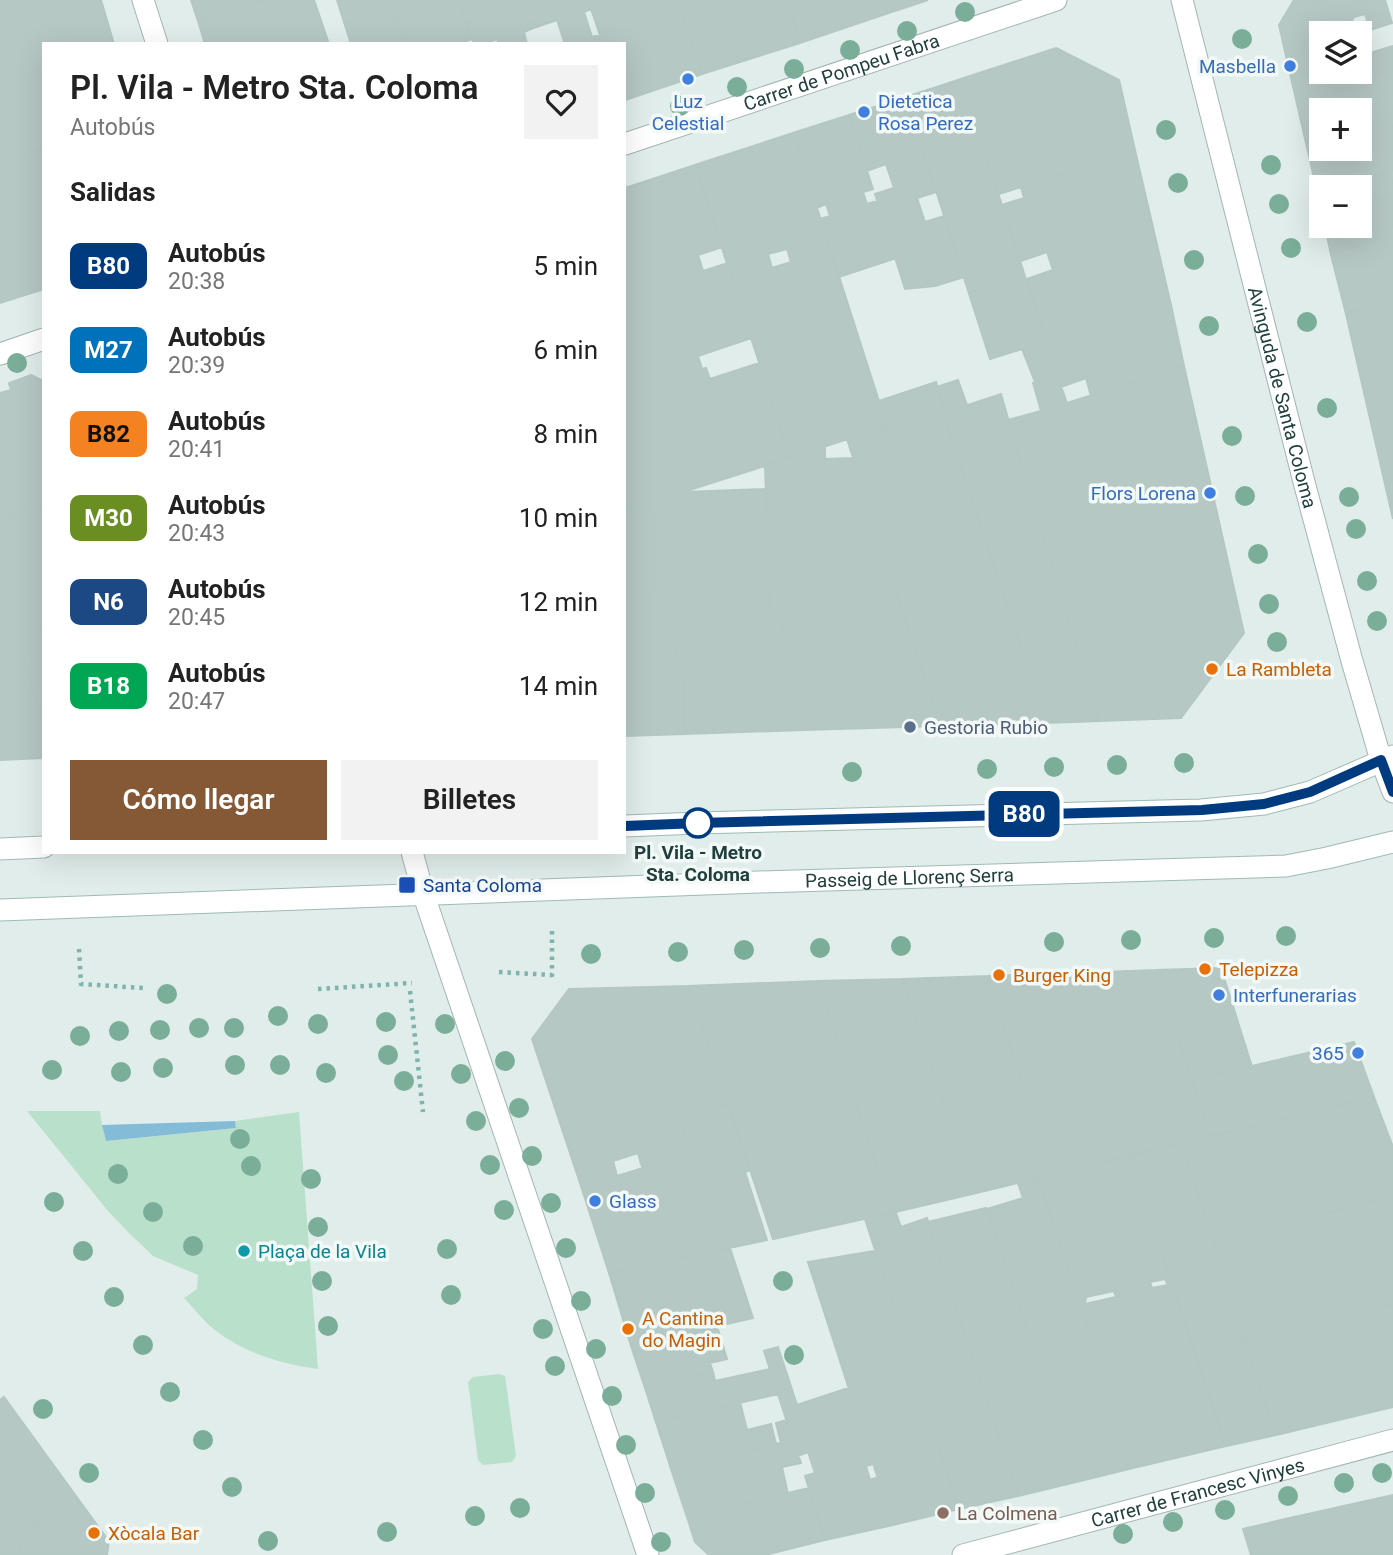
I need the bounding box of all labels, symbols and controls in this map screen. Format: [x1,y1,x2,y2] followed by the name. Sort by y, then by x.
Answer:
[1309,21,1372,238] map controls
[1309,21,1372,84] button: layers
[740,29,942,116] street label: Carrer de Pompeu Fabra
[1199,55,1276,78] place label: Masbella
[1282,58,1298,74] marker: Masbella
[524,65,598,139] button: heart
[70,68,479,107] text: Pl. Vila - Metro Sta. Coloma
[680,71,696,87] marker: Luz Celestial
[652,90,724,135] place label: Luz Celestial
[878,90,973,135] place label: Dietetica Rosa Perez
[1309,98,1372,161] button: +
[856,104,872,120] marker: Dietetica Rosa Perez
[70,114,155,141] text: Autobús
[1309,175,1372,238] button: −
[70,177,156,207] text: Salidas
[168,238,266,268] text: Autobús
[533,251,598,281] text: 5 min
[87,252,130,280] text: B80
[168,268,225,295] text: 20:38
[1243,284,1322,511] street label: Avinguda de Santa Coloma
[168,322,266,352] text: Autobús
[533,335,598,365] text: 6 min
[84,336,133,364] text: M27
[168,352,225,379] text: 20:39
[168,406,266,436] text: Autobús
[533,419,598,449] text: 8 min
[87,420,130,448] text: B82
[168,436,225,463] text: 20:41
[1091,482,1196,505] place label: Flors Lorena
[1202,485,1218,501] marker: Flors Lorena
[168,490,266,520] text: Autobús
[519,503,598,533] text: 10 min
[84,504,133,532] text: M30
[168,520,225,547] text: 20:43
[168,574,266,604] text: Autobús
[519,587,598,617] text: 12 min
[93,588,124,616] text: N6
[168,604,225,631] text: 20:45
[168,658,266,688] text: Autobús
[1226,658,1332,681] place label: La Rambleta
[1204,661,1220,677] marker: La Rambleta
[519,671,598,701] text: 14 min
[87,672,130,700] text: B18
[168,688,225,715] text: 20:47
[924,716,1048,739] place label: Gestoria Rubio
[902,719,918,735] marker: Gestoria Rubio
[70,760,327,840] button: Cómo llegar
[341,760,598,840] button: Billetes
[984,791,1064,837] line badge: B80
[1003,800,1045,828] text: B80
[683,808,713,838] marker: Pl. Vila - Metro Sta. Coloma
[634,841,762,886] place label: Pl. Vila - Metro Sta. Coloma
[805,863,1014,893] street label: Passeig de Llorenç Serra
[423,874,542,897] place label: Santa Coloma
[397,875,417,895] marker: Santa Coloma
[1219,958,1299,981] place label: Telepizza
[1197,961,1213,977] marker: Telepizza
[1013,964,1111,987] place label: Burger King
[991,967,1007,983] marker: Burger King
[1233,984,1357,1007] place label: Interfunerarias
[1211,987,1227,1003] marker: Interfunerarias
[1312,1042,1344,1065] place label: 365
[1350,1045,1366,1061] marker: 365
[609,1190,657,1213] place label: Glass
[587,1193,603,1209] marker: Glass
[258,1240,387,1263] place label: Plaça de la Vila
[236,1243,252,1259] marker: Plaça de la Vila
[642,1307,724,1352] place label: A Cantina do Magin
[620,1321,636,1337] marker: A Cantina do Magin
[1089,1453,1307,1532] street label: Carrer de Francesc Vinyes
[957,1502,1058,1525] place label: La Colmena
[935,1505,951,1521] marker: La Colmena
[108,1522,200,1545] place label: Xòcala Bar
[86,1525,102,1541] marker: Xòcala Bar

